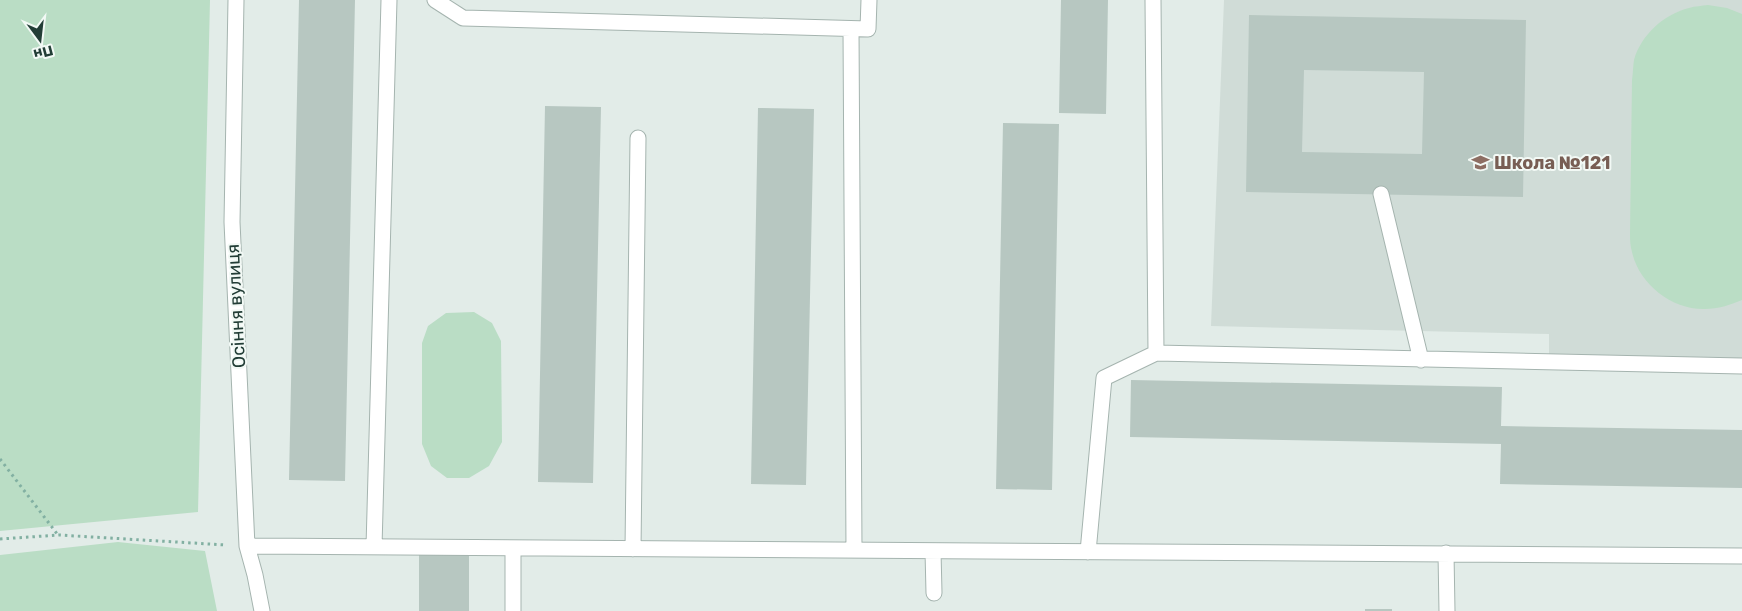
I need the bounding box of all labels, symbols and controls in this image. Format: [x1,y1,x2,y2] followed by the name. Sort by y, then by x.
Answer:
[15,15,65,65] north arrow
[32,41,55,63] text: Пн
[1494,152,1610,174] place label: Школа №121
[1470,153,1490,173] school or university icon: Школа №121
[222,243,250,369] street label: Осіння вулиця

